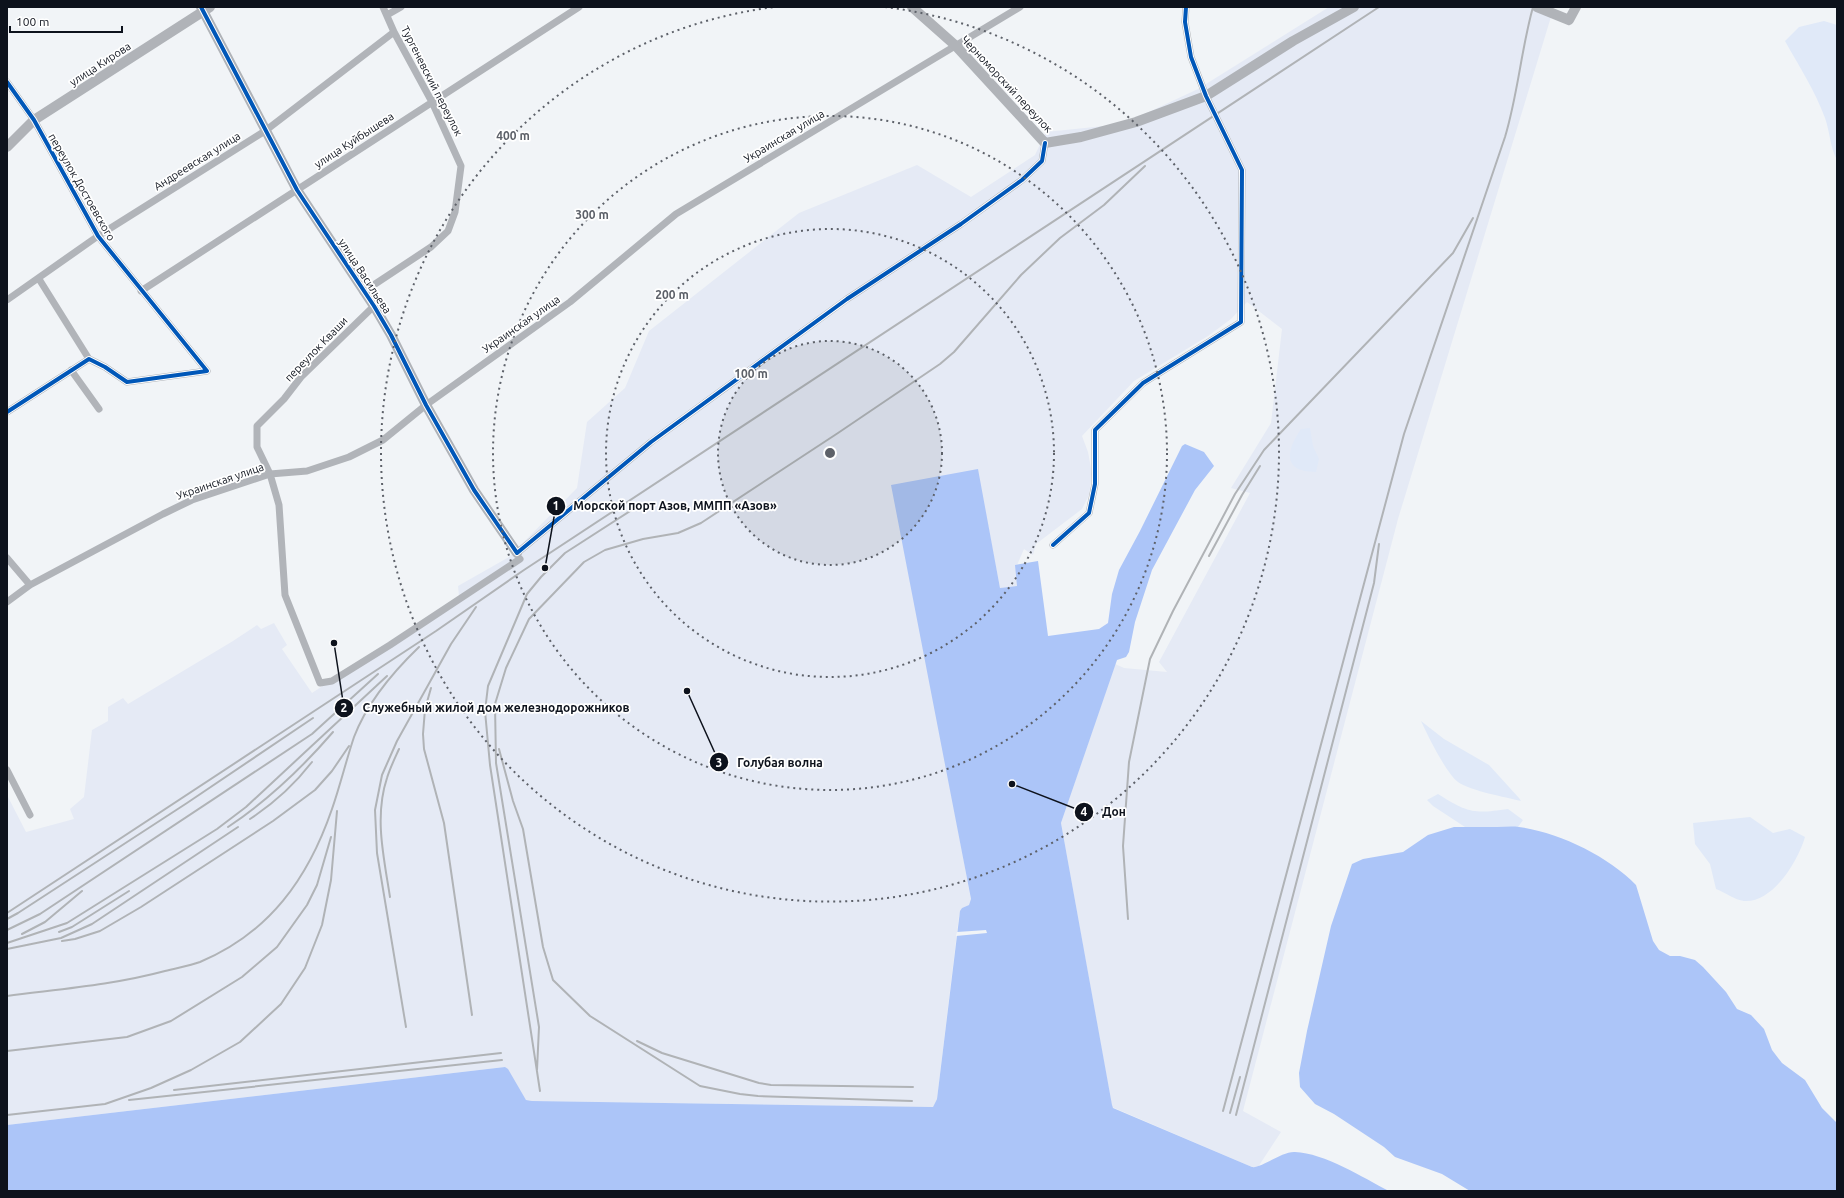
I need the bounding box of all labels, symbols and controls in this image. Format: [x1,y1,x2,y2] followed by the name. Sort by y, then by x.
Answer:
[10,8,122,34] scale bar
[16,15,49,28] text: 100 m
[399,24,465,138] street label: Тургеневский переулок
[959,33,1055,135] street label: Черноморский переулок
[67,40,133,88] street label: улица Кирова
[742,107,826,165] street label: Украинская улица
[312,110,396,170] street label: улица Куйбышева
[496,129,530,142] text: 400 m
[152,130,242,192] street label: Андреевская улица
[46,131,118,243] street label: переулок Достоевского
[575,208,609,221] text: 300 m
[336,236,394,316] street label: улица Васильева
[655,288,689,301] text: 200 m
[480,293,562,355] street label: Украинская улица
[282,314,350,384] street label: переулок Кваши
[734,367,768,380] text: 100 m
[823,446,837,460] centre of rings
[175,460,265,502] street label: Украинская улица
[546,494,785,518] callout: Морской порт Азов, ММПП «Азов»
[553,499,559,512] text: 1
[573,499,777,512] text: Морской порт Азов, ММПП «Азов»
[334,696,637,720] callout: Служебный жилой дом железнодорожников
[341,701,348,714] text: 2
[363,701,629,714] text: Служебный жилой дом железнодорожников
[709,750,831,774] callout: Голубая волна
[716,756,722,769] text: 3
[737,756,823,769] text: Голубая волна
[1074,800,1134,824] callout: Дон
[1081,805,1088,818] text: 4
[1102,805,1126,818] text: Дон

